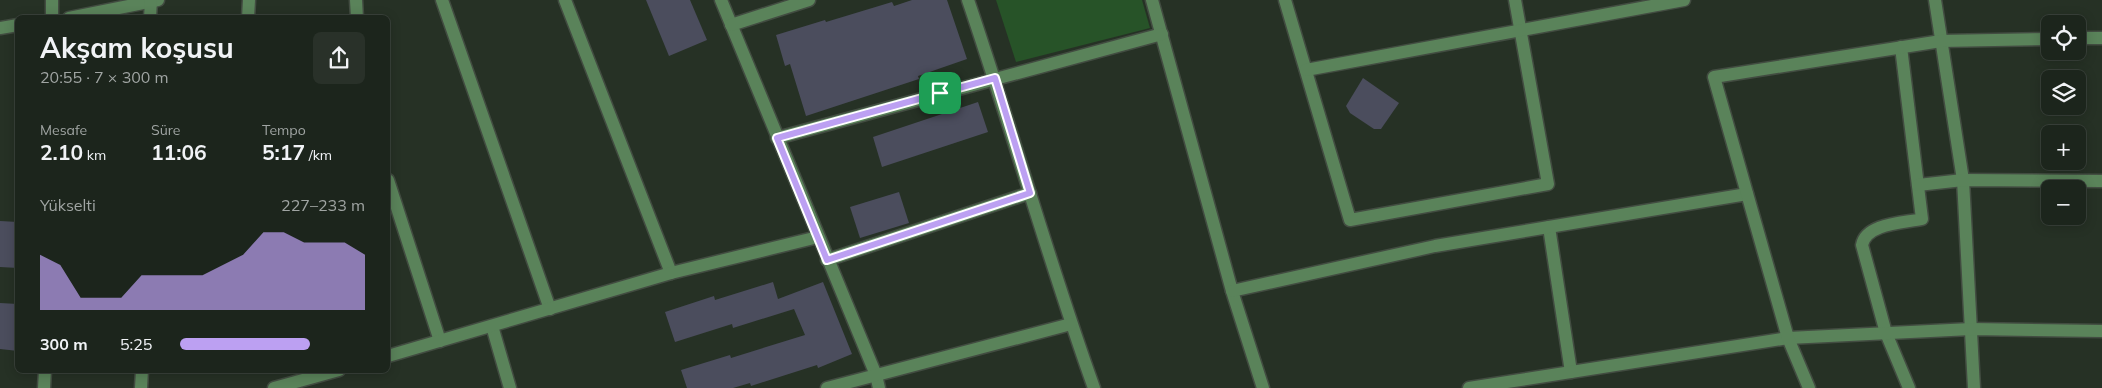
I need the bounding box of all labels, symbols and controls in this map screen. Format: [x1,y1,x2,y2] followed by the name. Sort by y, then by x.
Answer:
[2041,15,2086,225] map controls
[2041,15,2086,60] button: locate
[40,30,234,65] text: Akşam koşusu
[313,32,365,84] button: share
[40,67,169,87] text: 20:55 · 7 × 300 m
[2041,70,2086,115] button: layers
[919,72,961,114] pin
[926,79,954,107] icon: arrive
[40,121,87,139] text: Mesafe
[151,121,180,139] text: Süre
[262,121,306,139] text: Tempo
[2041,125,2086,170] button: +
[40,139,83,165] text: 2.10
[151,139,207,165] text: 11:06
[262,139,305,165] text: 5:17
[83,146,106,164] text: km
[305,146,332,164] text: /km
[2041,180,2086,225] button: −
[40,195,96,215] text: Yükselti
[281,195,365,215] text: 227–233 m
[40,334,88,354] text: 300 m
[120,334,152,354] text: 5:25

